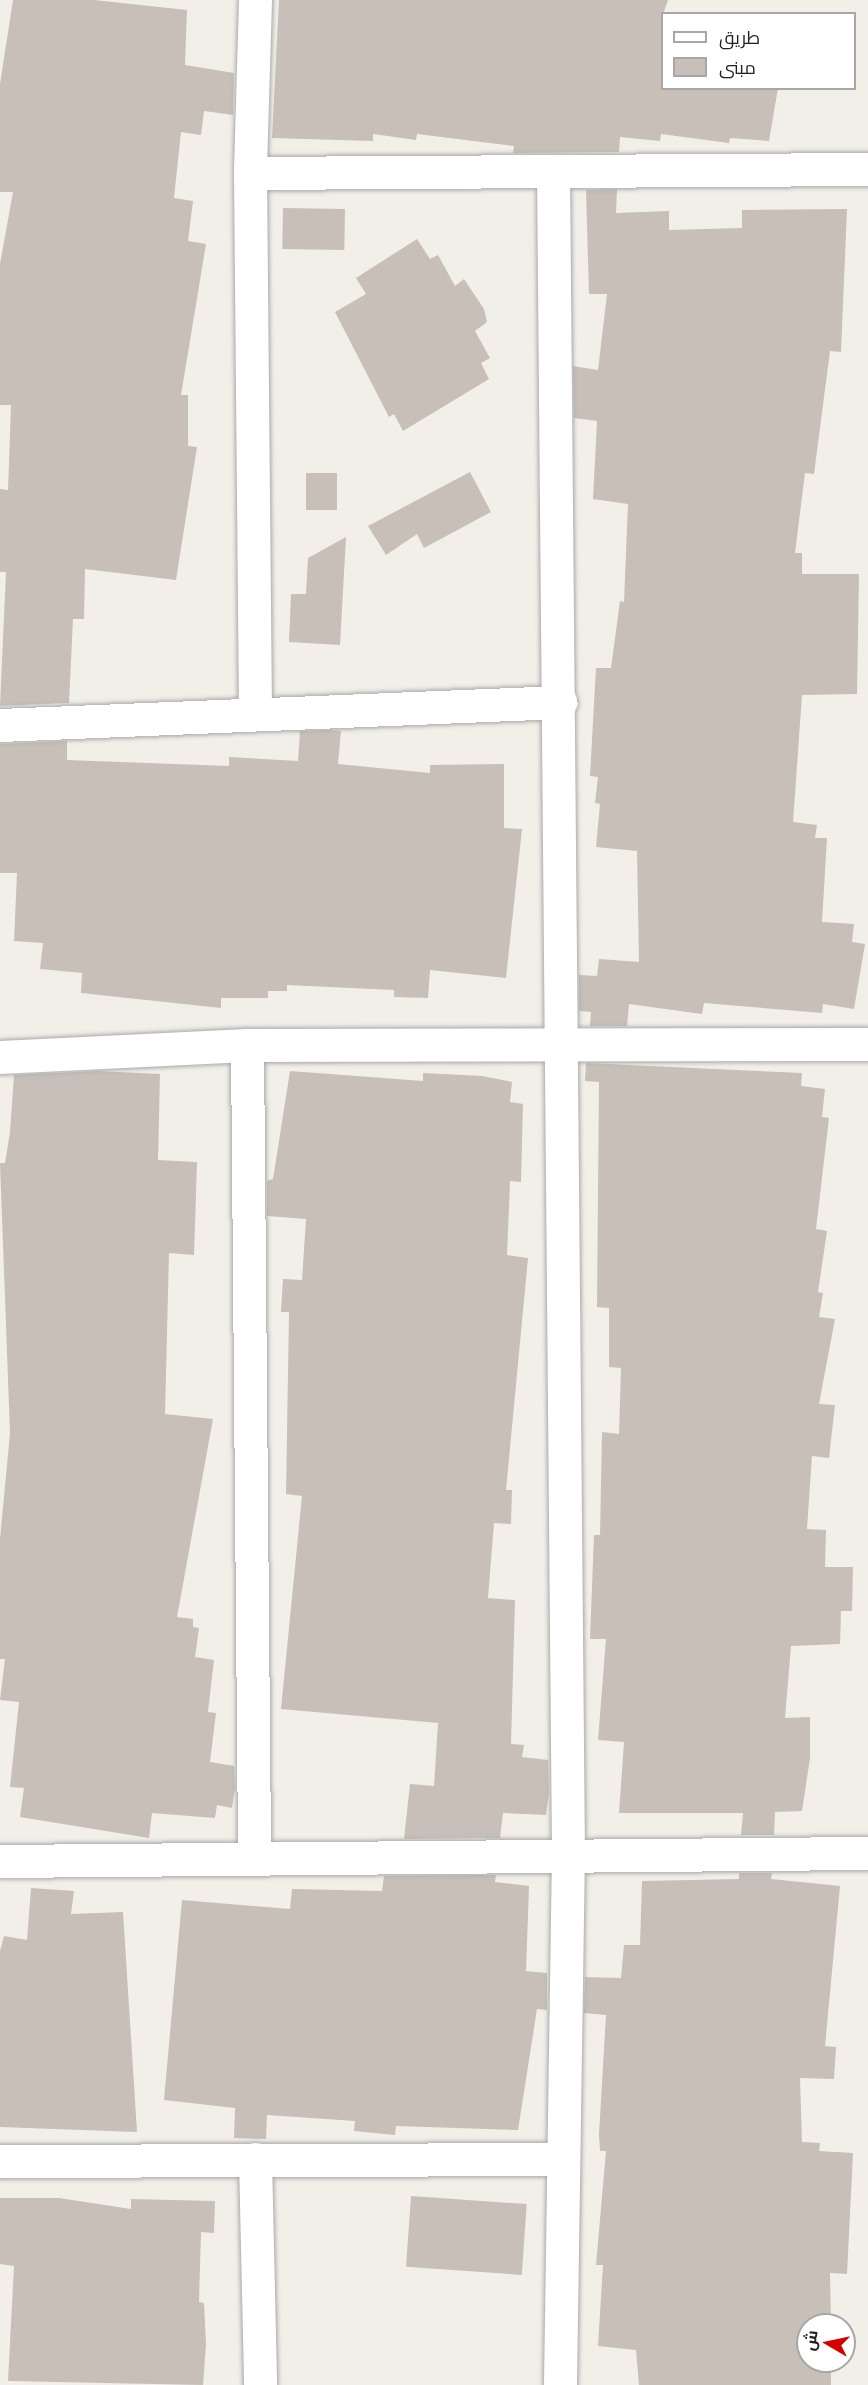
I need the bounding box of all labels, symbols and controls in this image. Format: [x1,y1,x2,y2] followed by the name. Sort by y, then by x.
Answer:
[661,12,856,90] legend
[719,26,760,49] text: طريق
[719,56,756,79] text: مبنى
[796,2313,856,2373] north arrow
[799,2329,822,2352] text: ش

